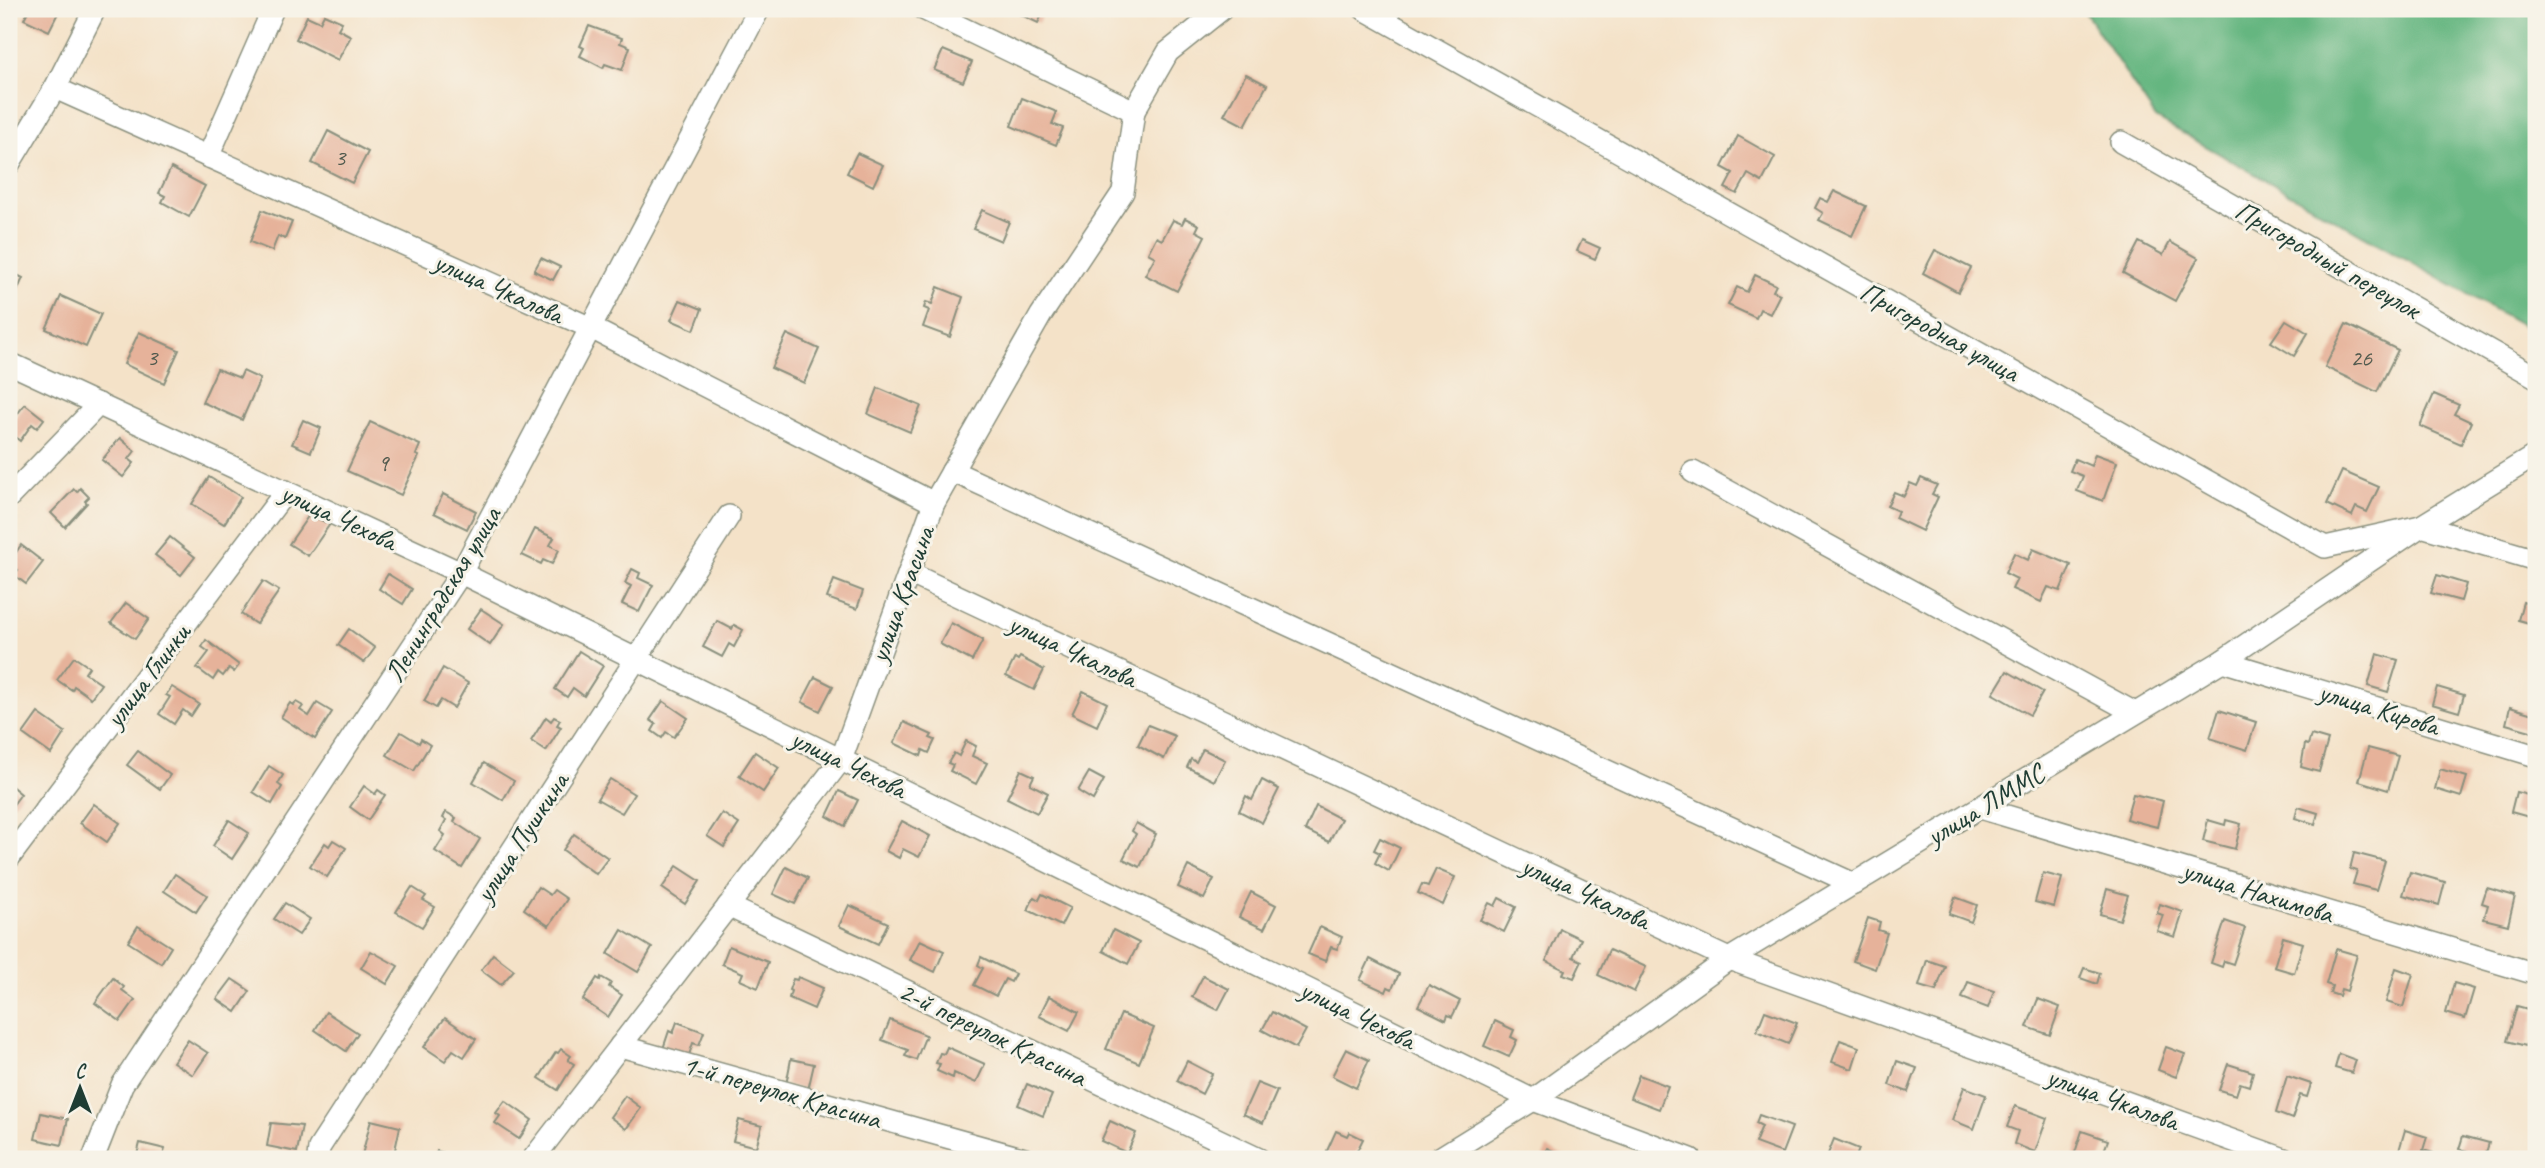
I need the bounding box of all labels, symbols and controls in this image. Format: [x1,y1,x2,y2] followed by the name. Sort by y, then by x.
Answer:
[335,142,348,172] house number: 3
[2229,192,2429,328] street label: Пригородный переулок
[427,243,571,332] street label: улица Чкалова
[1854,273,2027,390] street label: Пригородная улица
[147,342,160,372] house number: 3
[2350,343,2373,373] house number: 26
[378,448,391,478] house number: 9
[273,474,405,560] street label: улица Чехова
[376,499,509,688] street label: Ленинградская улица
[860,519,943,669] street label: улица Красина
[1001,605,1145,696] street label: улица Чкалова
[96,615,199,736] street label: улица Глинки
[2313,673,2445,744] street label: улица Кирова
[784,720,914,807] street label: улица Чехова
[1918,754,2053,854] street label: улица ЛММС
[465,764,578,910] street label: улица Пушкина
[1514,847,1658,938] street label: улица Чкалова
[2177,851,2339,931] street label: улица Нахимова
[1293,971,1423,1058] street label: улица Чехова
[893,973,1094,1095] street label: 2-й переулок Красина
[679,1046,887,1137] street label: 1-й переулок Красина
[46,1052,116,1122] north arrow
[2040,1058,2186,1139] street label: улица Чкалова
[75,1060,87,1084] text: С

